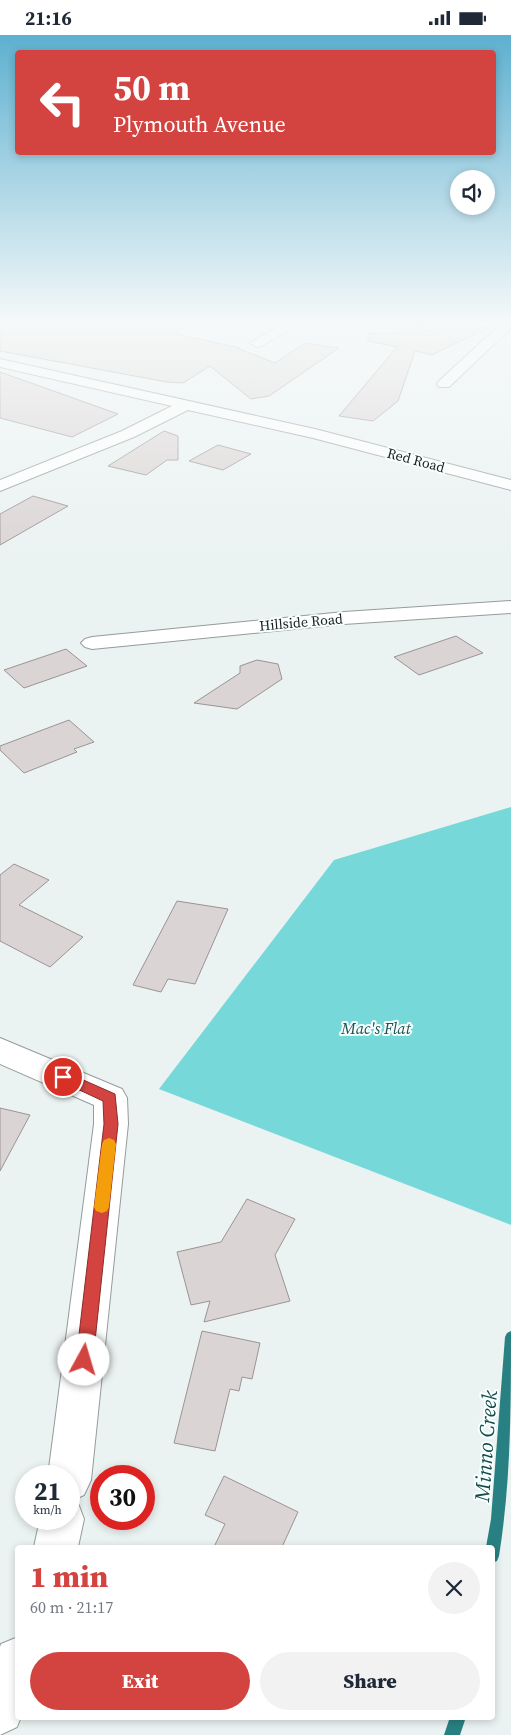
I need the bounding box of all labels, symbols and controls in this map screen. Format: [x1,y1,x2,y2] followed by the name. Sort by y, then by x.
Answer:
[25,5,72,31] text: 21:16
[113,64,190,112] text: 50 m
[30,70,95,135] icon: left
[113,109,286,139] text: Plymouth Avenue
[450,170,495,215] map controls
[450,170,495,215] button: sound
[385,443,447,477] street label: Red Road
[258,608,344,636] street label: Hillside Road
[340,1017,411,1039] park label: Mac's Flat
[42,1056,84,1098] pin
[49,1063,77,1091] icon: arrive
[57,1333,109,1385] position arrow
[467,1389,504,1504] water label: Minno Creek
[90,1465,155,1530] speed limit sign: 30
[34,1474,61,1508] text: 21
[33,1502,62,1518] text: km/h
[30,1556,108,1597] text: 1 min
[428,1562,480,1614] button: close
[30,1596,113,1618] text: 60 m · 21:17
[30,1652,250,1710] button: Exit
[260,1652,480,1710] button: Share

